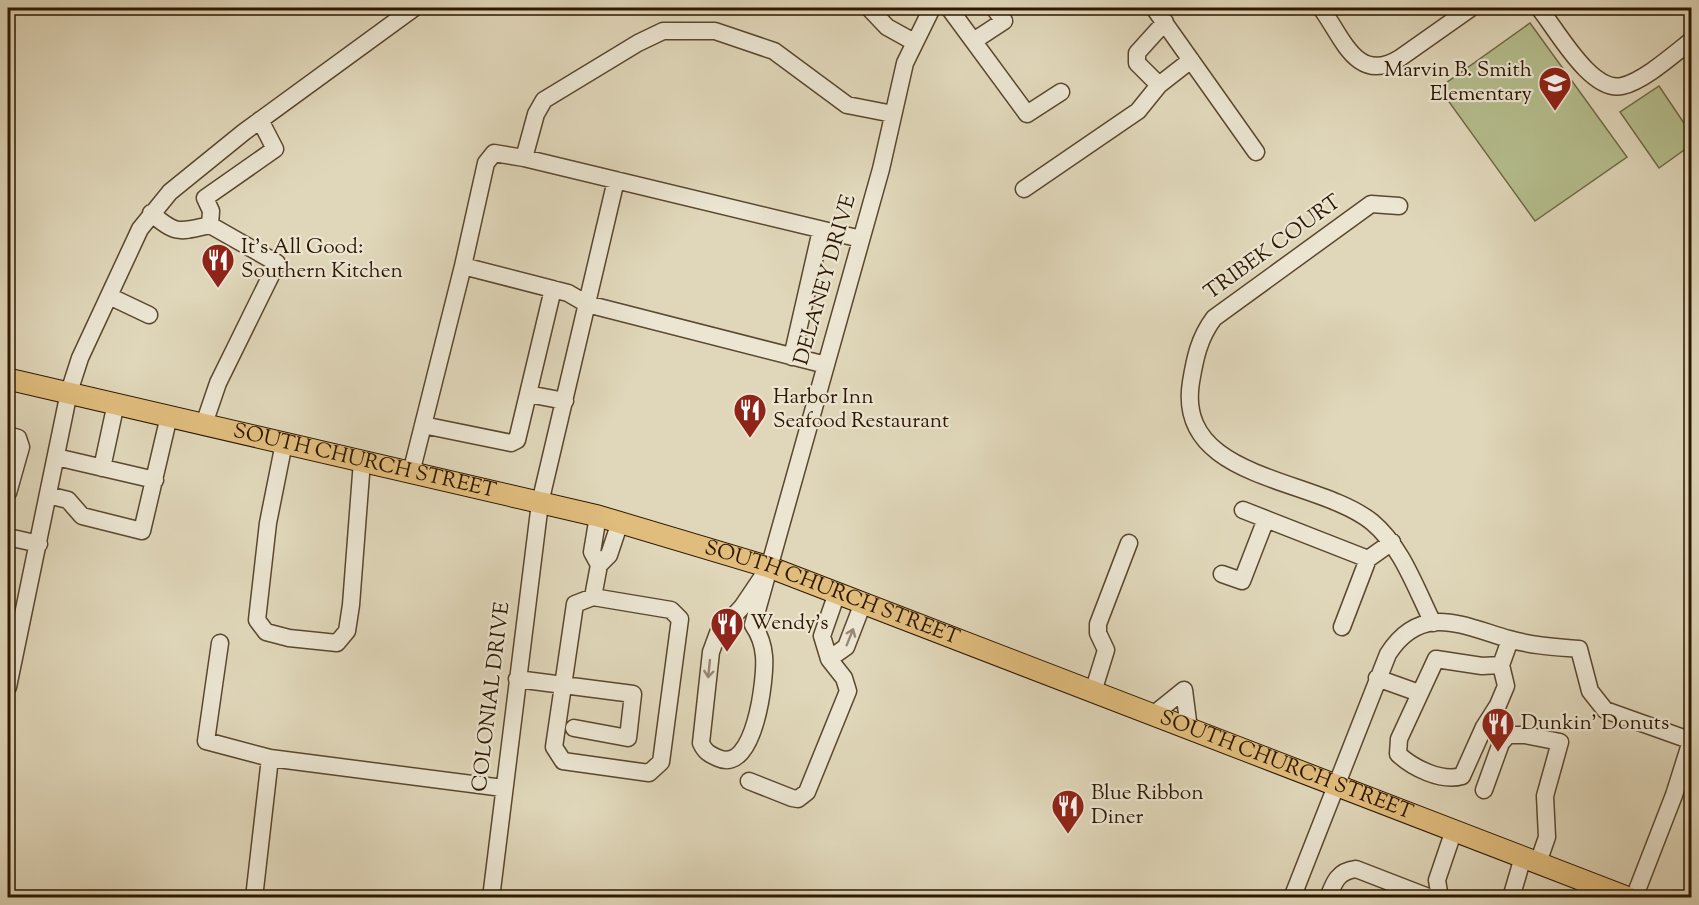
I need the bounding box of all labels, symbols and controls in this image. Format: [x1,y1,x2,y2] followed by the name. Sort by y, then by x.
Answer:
[1384,56,1533,110] place label: Marvin B. Smith Elementary
[1537,65,1573,112] school or university icon: Marvin B. Smith Elementary
[1199,188,1348,308] street label: TRIBEK COURT
[787,191,865,369] street label: DELANEY DRIVE
[241,233,403,287] place label: It's All Good: Southern Kitchen
[200,242,236,289] restaurant icon: It's All Good: Southern Kitchen
[773,383,949,437] place label: Harbor Inn Seafood Restaurant
[732,392,768,439] restaurant icon: Harbor Inn Seafood Restaurant
[230,417,499,507] street label: SOUTH CHURCH STREET
[701,534,964,654] street label: SOUTH CHURCH STREET
[465,600,519,794] street label: COLONIAL DRIVE
[709,606,745,653] restaurant icon: Wendy's
[750,609,829,639] place label: Wendy's
[845,628,856,647] one-way arrow
[703,659,714,679] one-way arrow
[1155,704,1417,828] street label: SOUTH CHURCH STREET
[1480,706,1516,753] restaurant icon: Dunkin' Donuts
[1521,709,1669,739] place label: Dunkin' Donuts
[1091,779,1204,833] place label: Blue Ribbon Diner
[1050,788,1086,835] restaurant icon: Blue Ribbon Diner

